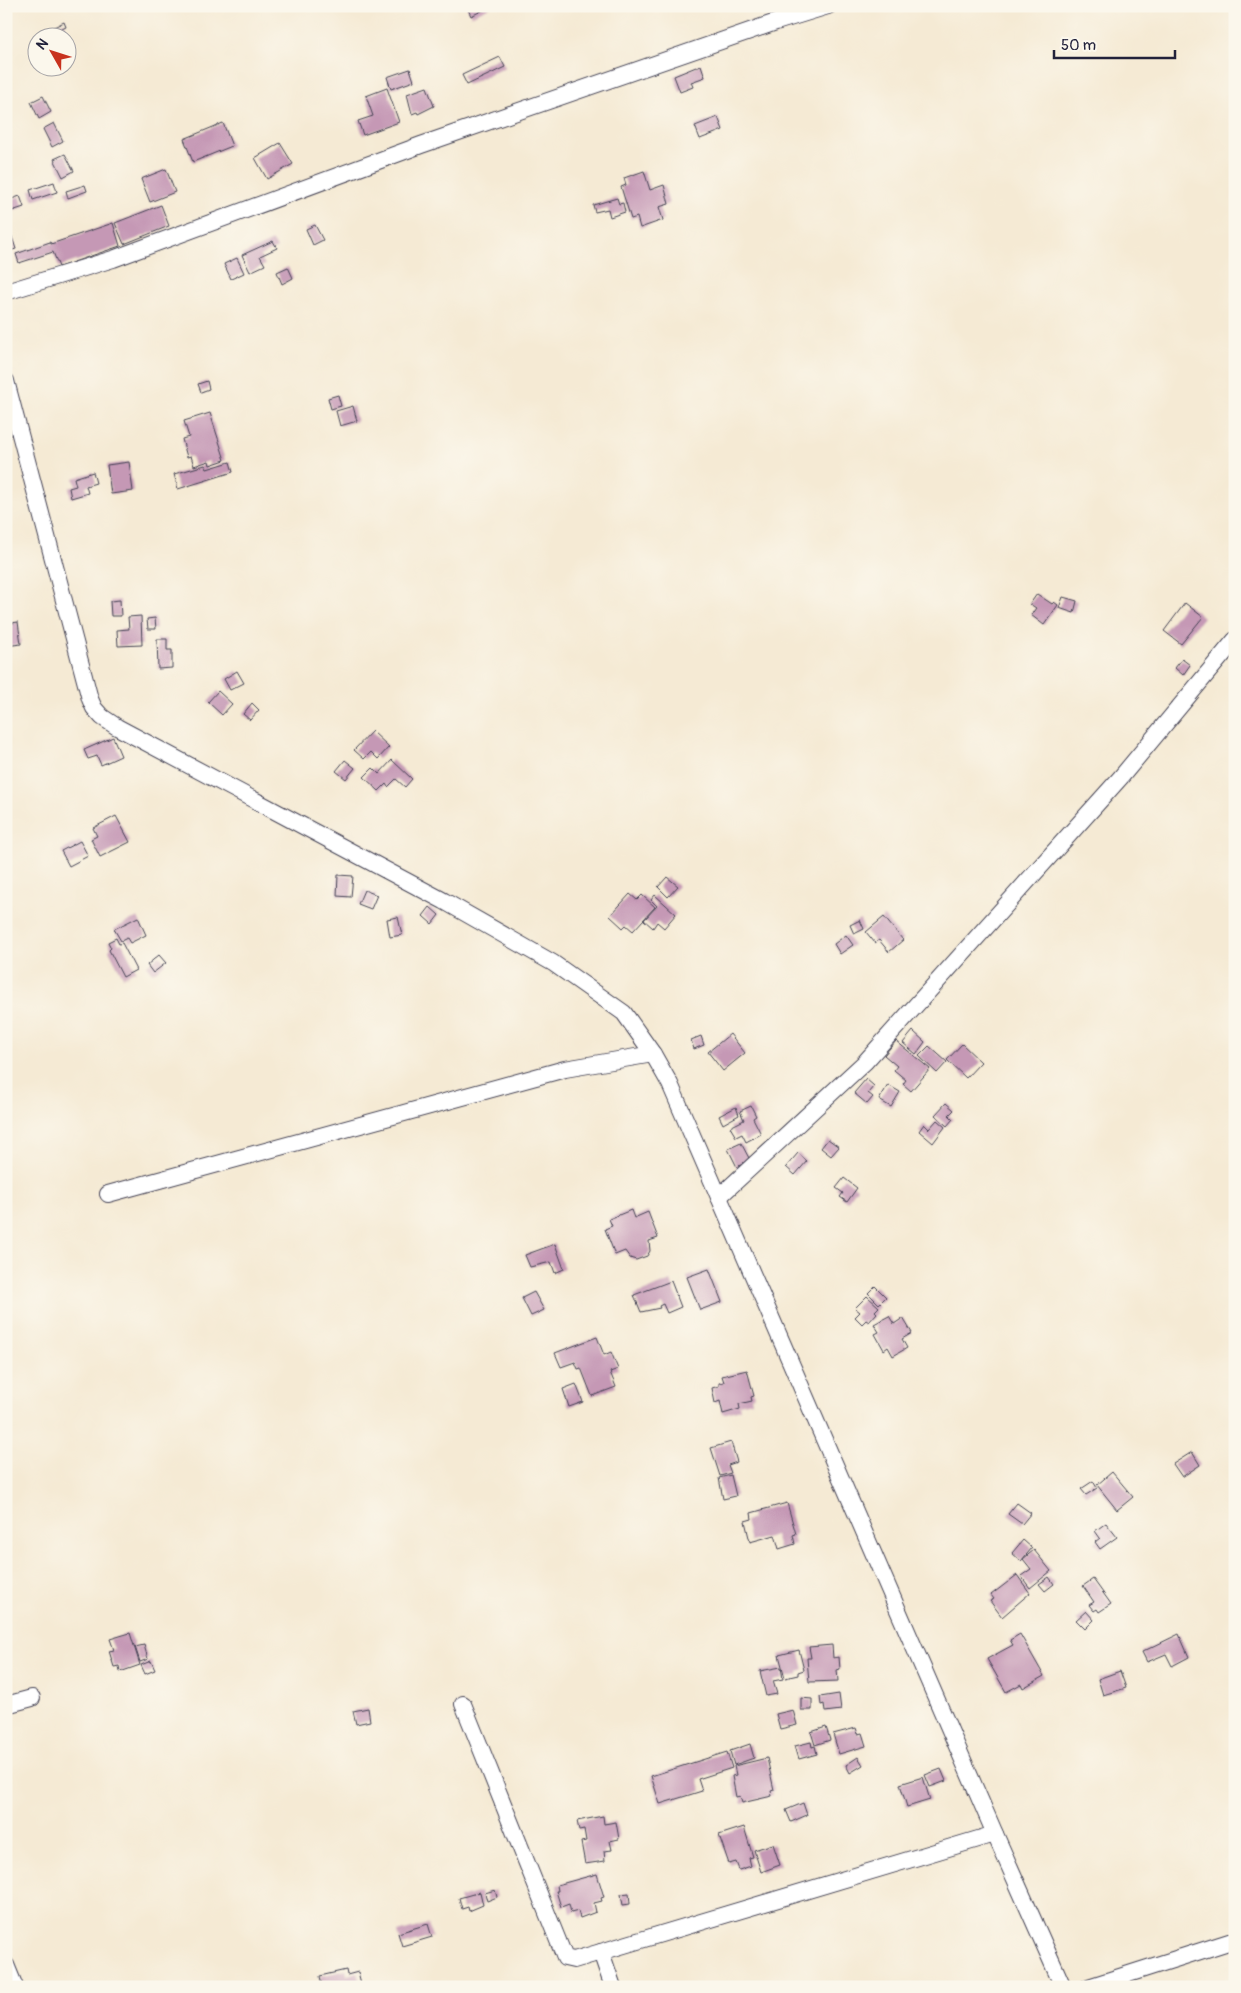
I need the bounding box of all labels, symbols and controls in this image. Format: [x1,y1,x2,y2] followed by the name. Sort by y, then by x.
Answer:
[28,28,78,78] north arrow
[1054,28,1175,60] scale bar
[33,35,52,53] text: N
[1061,36,1096,55] text: 50 m

